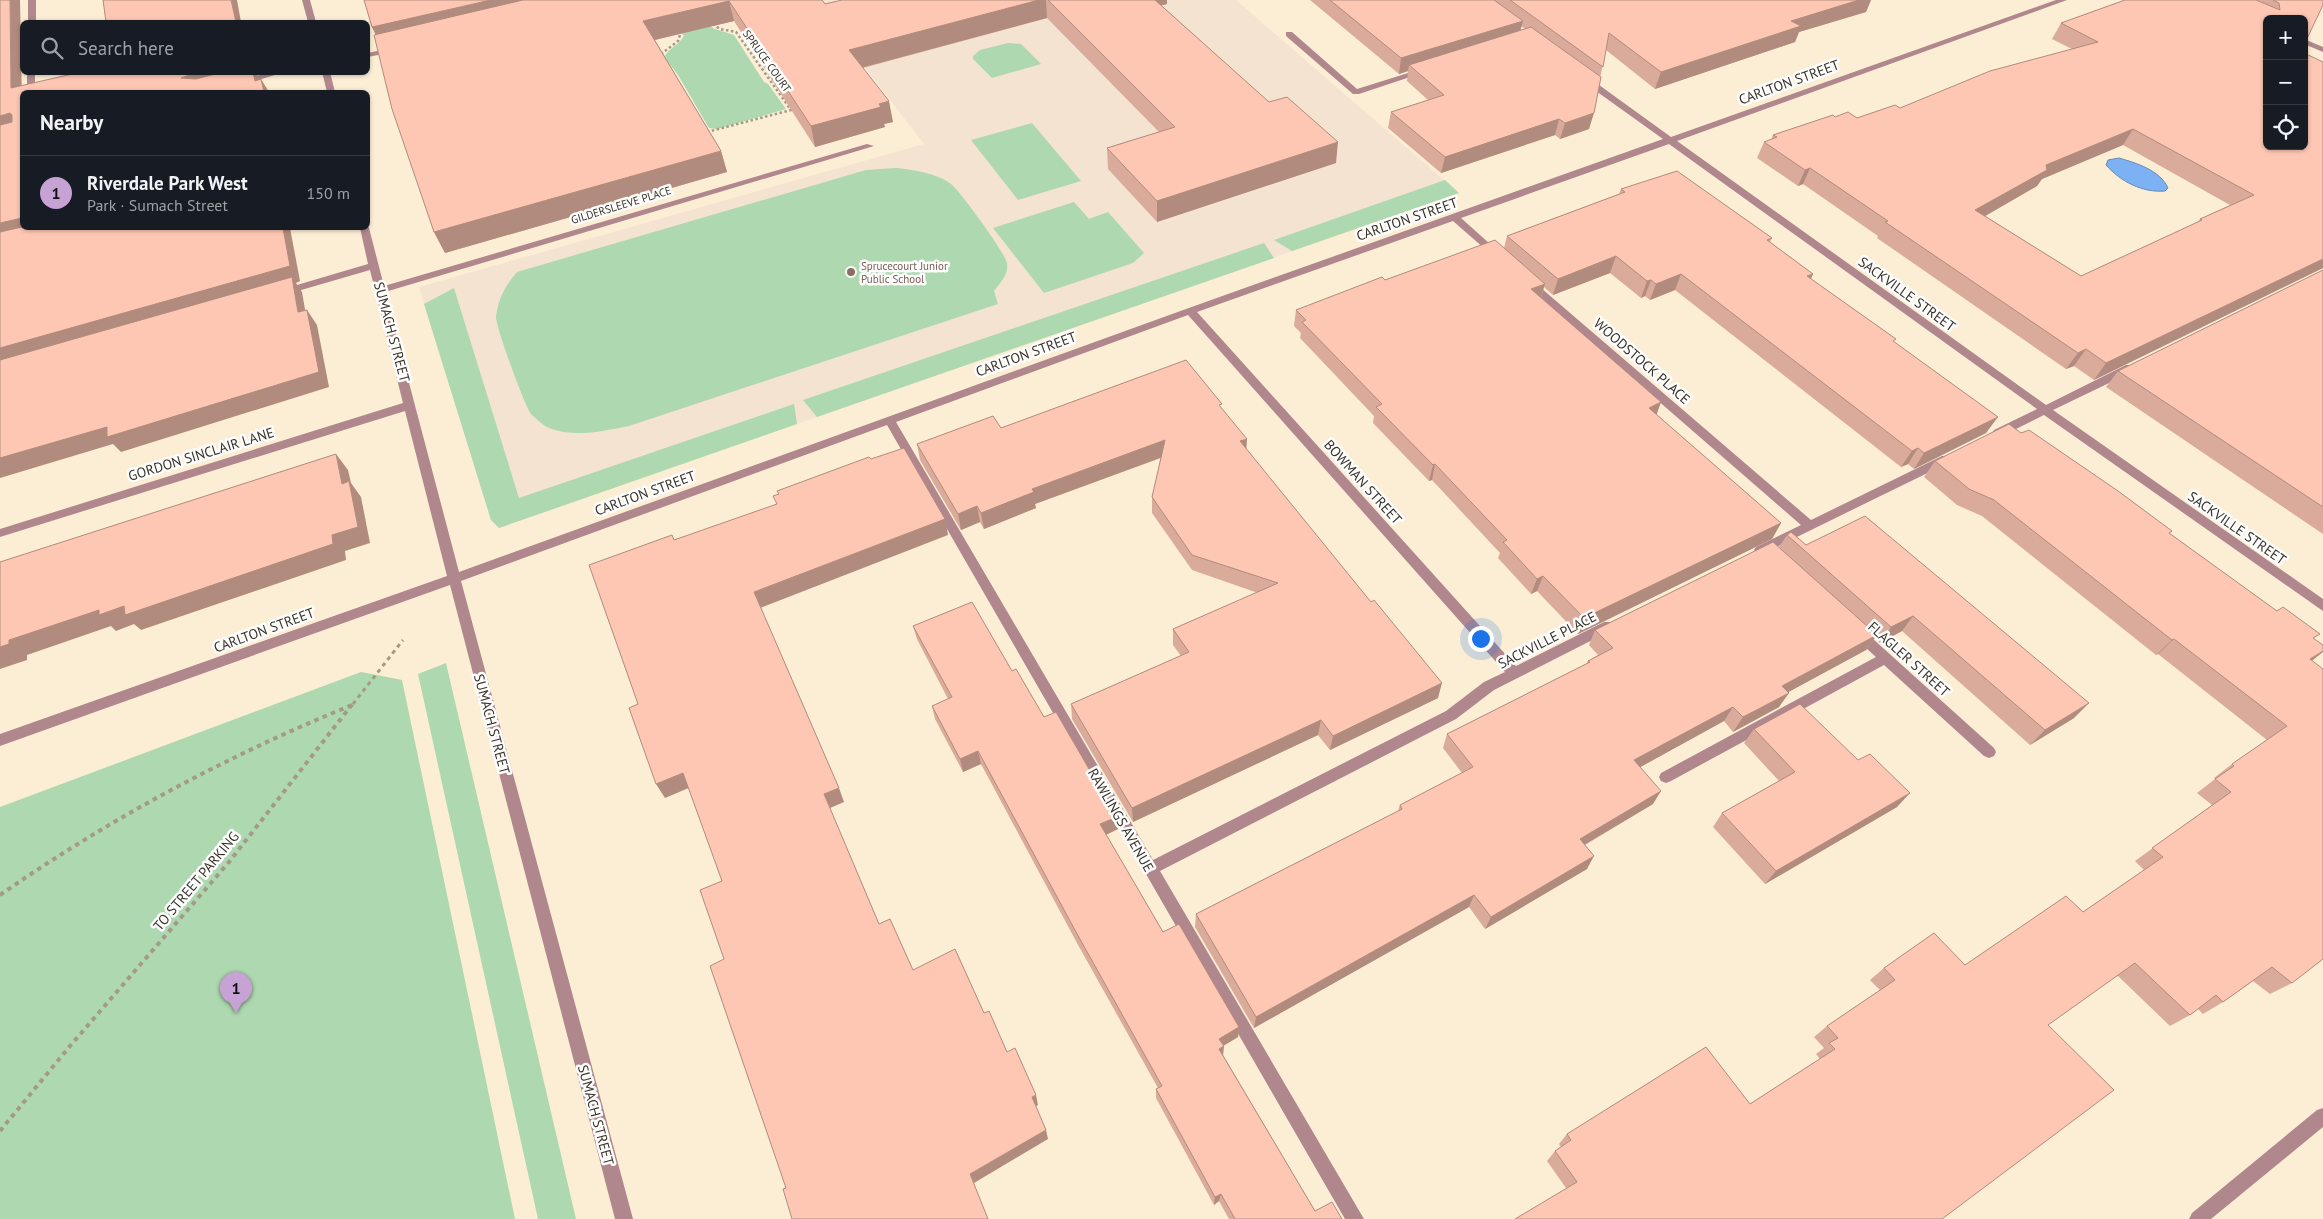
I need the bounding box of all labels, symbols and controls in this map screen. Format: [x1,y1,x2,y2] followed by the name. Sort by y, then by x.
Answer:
[2263,15,2308,150] map controls
[2263,15,2308,60] button: +
[20,20,370,75] search box
[740,27,794,95] street label: SPRUCE COURT
[38,34,66,62] icon: search
[78,36,174,60] text: Search here
[1736,55,1842,109] street label: CARLTON STREET
[2263,60,2308,105] button: −
[2263,105,2308,150] button: locate
[40,109,103,136] text: Nearby
[87,171,248,195] text: Riverdale Park West
[51,183,61,203] text: 1
[307,183,350,203] text: 150 m
[569,183,673,227] street label: GILDERSLEEVE PLACE
[1354,193,1460,245] street label: CARLTON STREET
[87,195,228,215] text: Park · Sumach Street
[1855,253,1959,335] street label: SACKVILLE STREET
[861,259,948,286] place label: Sprucecourt Junior Public School
[845,266,857,278] marker: Sprucecourt Junior Public School
[370,280,414,384] street label: SUMACH STREET
[1590,314,1694,408] street label: WOODSTOCK PLACE
[973,327,1079,381] street label: CARLTON STREET
[126,423,276,485] street label: GORDON SINCLAIR LANE
[1320,436,1406,528] street label: BOWMAN STREET
[592,466,698,520] street label: CARLTON STREET
[2184,487,2290,569] street label: SACKVILLE STREET
[211,603,317,657] street label: CARLTON STREET
[1495,607,1599,673] street label: SACKVILLE PLACE
[1864,617,1954,701] street label: FLAGLER STREET
[1468,626,1494,652] your location
[470,672,514,776] street label: SUMACH STREET
[1084,765,1158,875] street label: RAWLINGS AVENUE
[149,828,243,934] street label: TO STREET PARKING
[220,972,252,1013] pin: 1
[574,1063,618,1167] street label: SUMACH STREET

